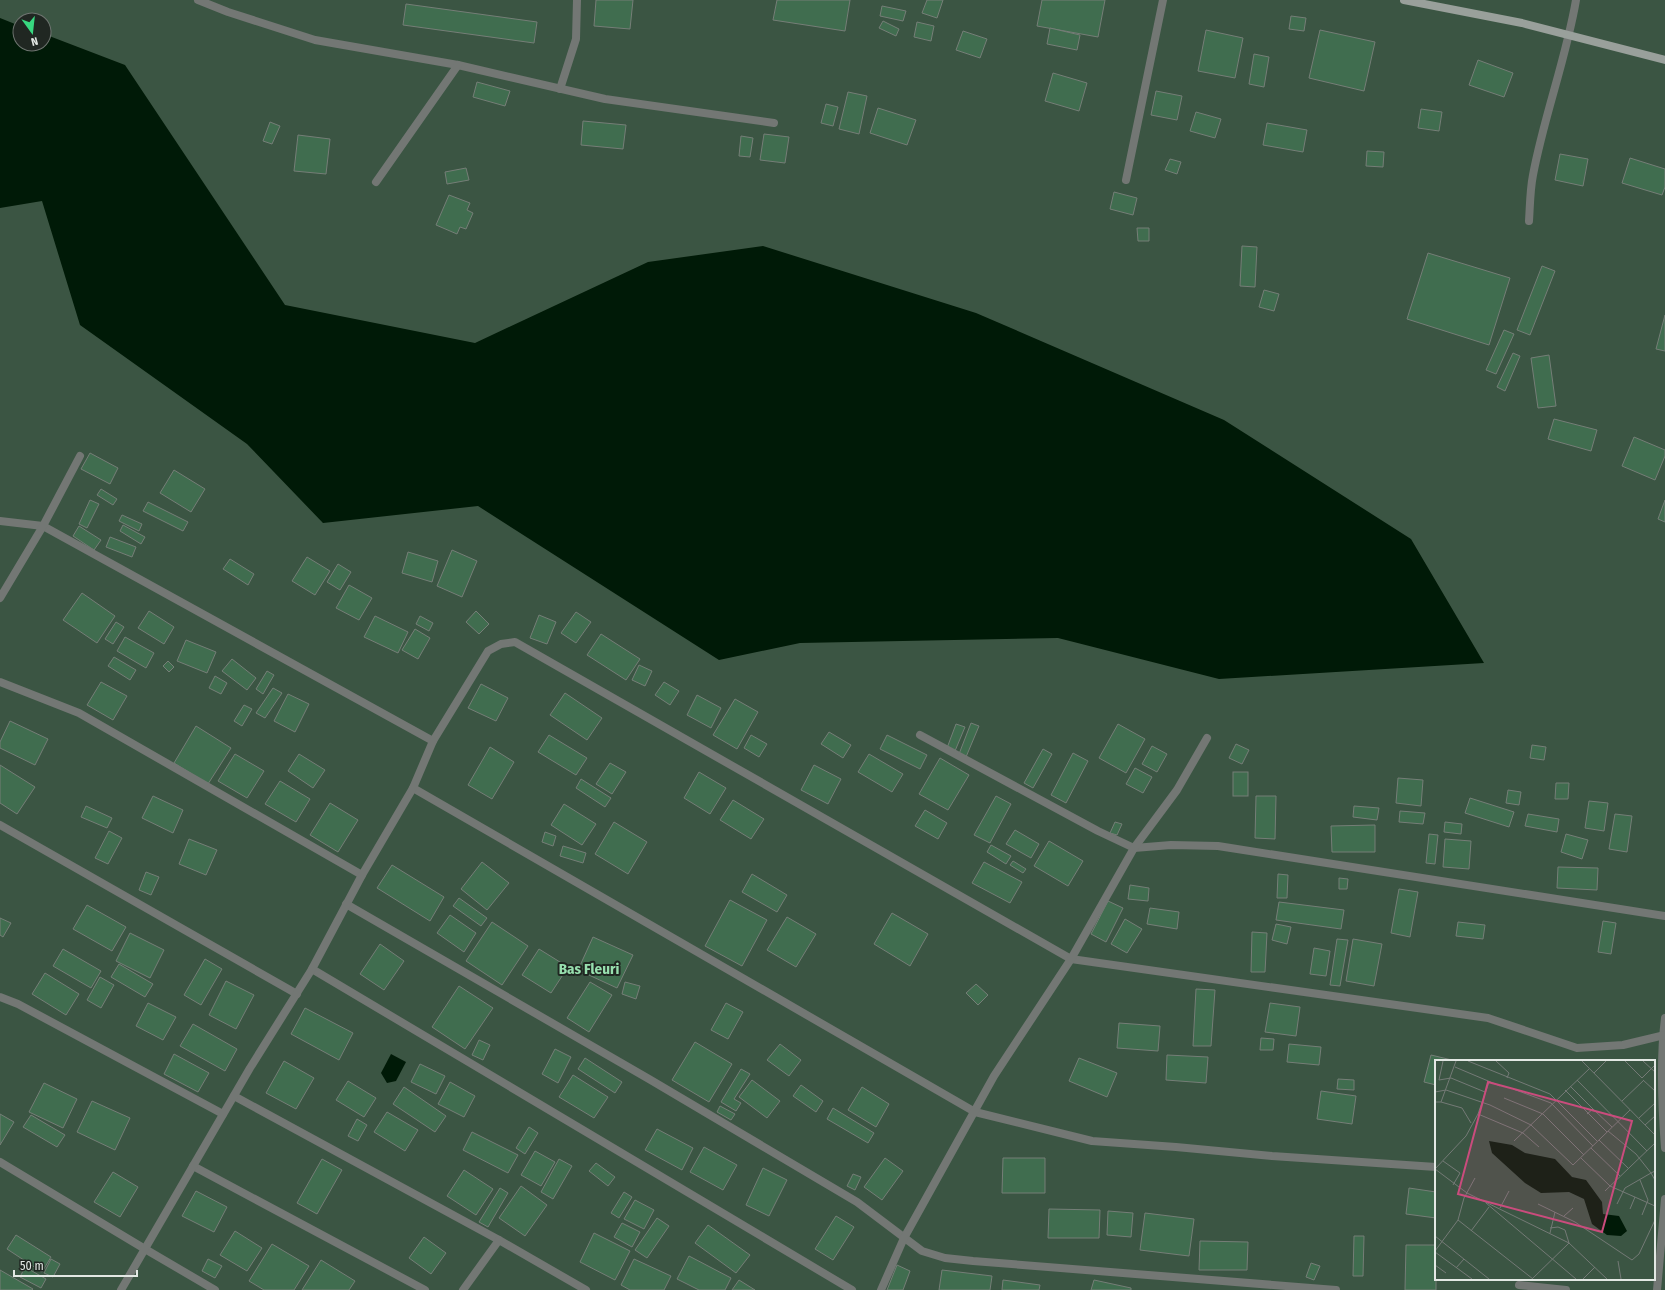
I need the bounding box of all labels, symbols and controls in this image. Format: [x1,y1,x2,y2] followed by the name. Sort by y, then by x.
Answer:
[12,12,52,52] north arrow
[30,34,39,48] text: N
[559,960,619,978] district label: Bas Fleuri
[1435,1060,1655,1280] inset map
[14,1252,137,1278] scale bar
[20,1259,44,1273] text: 50 m

